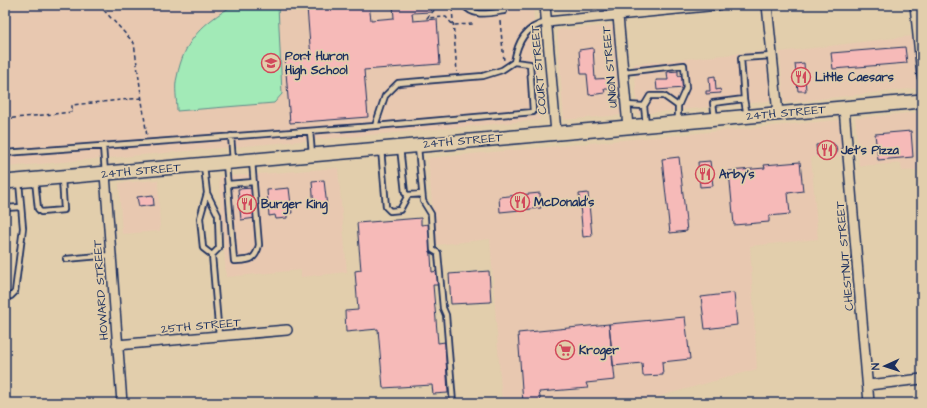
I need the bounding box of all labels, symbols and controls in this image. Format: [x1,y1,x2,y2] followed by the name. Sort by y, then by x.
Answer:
[527,24,551,115] street label: COURT STREET
[598,25,622,109] street label: UNION STREET
[285,48,348,81] place label: Port Huron High School
[260,52,282,74] school or university icon: Port Huron High School
[790,66,812,88] restaurant icon: Little Caesars
[815,69,894,86] place label: Little Caesars
[745,101,827,125] street label: 24TH STREET
[422,129,504,153] street label: 24TH STREET
[816,139,838,161] restaurant icon: Jet's Pizza
[840,142,900,159] place label: Jet's Pizza
[100,159,182,183] street label: 24TH STREET
[694,163,716,185] restaurant icon: Arby's
[719,166,755,184] place label: Arby's
[509,191,531,213] restaurant icon: McDonald's
[236,193,258,215] restaurant icon: Burger King
[534,194,594,211] place label: McDonald's
[261,196,328,215] place label: Burger King
[832,200,858,312] street label: CHESTNUT STREET
[89,239,113,341] street label: HOWARD STREET
[160,314,242,338] street label: 25TH STREET
[554,339,576,361] supermarket icon: Kroger
[579,342,619,361] place label: Kroger
[865,346,905,386] north arrow
[868,363,883,370] text: N

